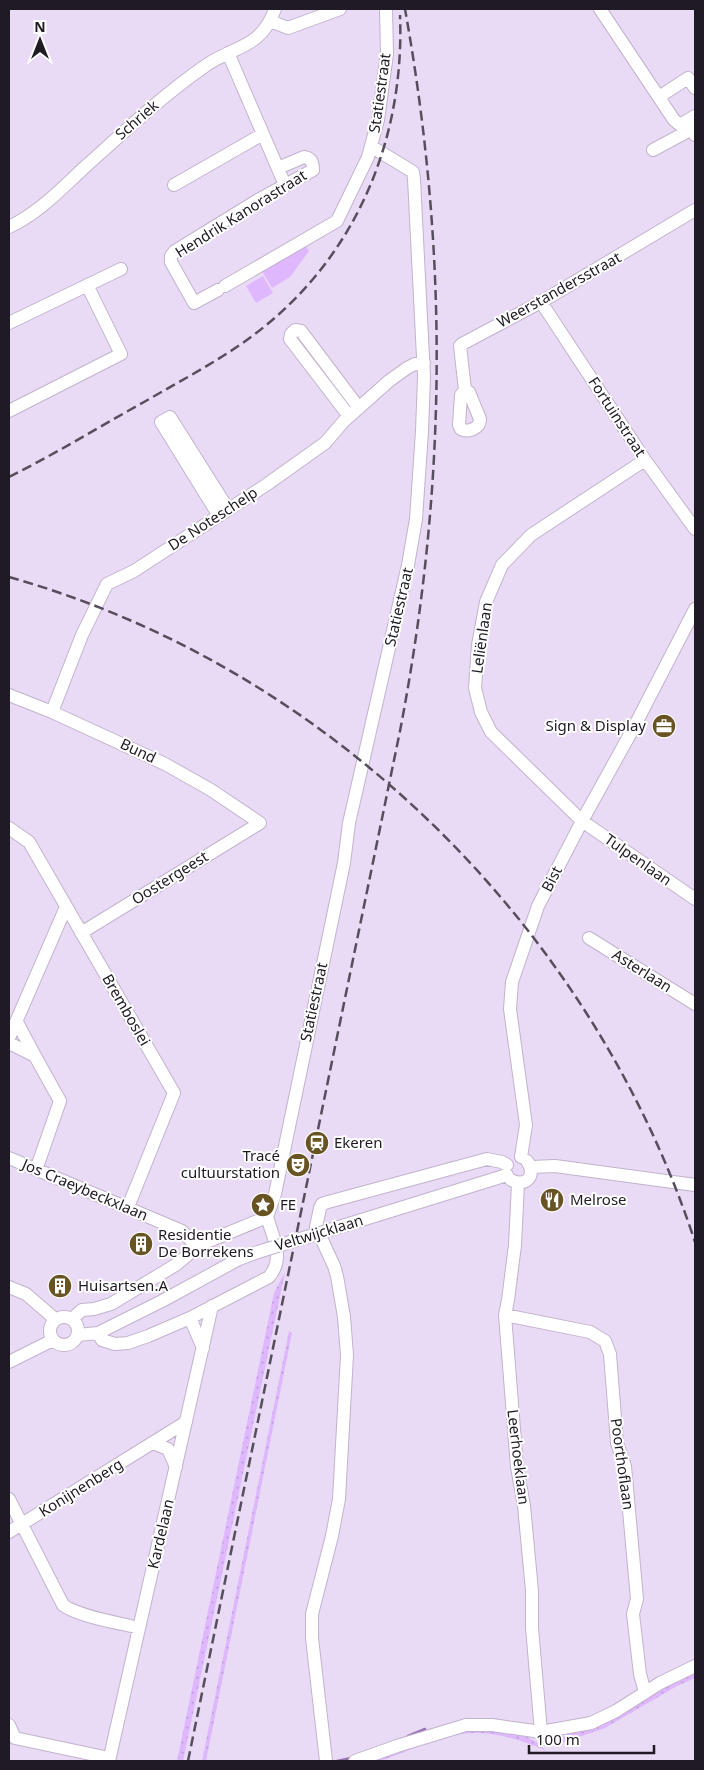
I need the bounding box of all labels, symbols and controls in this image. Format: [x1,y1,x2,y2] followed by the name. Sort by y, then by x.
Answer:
[15,15,65,65] north arrow
[34,17,46,36] text: N
[364,51,395,134] street label: Statiestraat
[110,95,162,144] street label: Schriek
[171,164,310,262] street label: Hendrik Kanorastraat
[493,246,625,332] street label: Weerstandersstraat
[585,373,651,461] street label: Fortuinstraat
[164,482,261,555] street label: De Noteschelp
[379,565,417,648] street label: Statiestraat
[466,601,496,675] street label: Leliënlaan
[651,713,677,739] office icon: Sign & Display
[545,715,646,735] place label: Sign & Display
[117,733,160,767] street label: Bund
[601,829,676,890] street label: Tulpenlaan
[127,845,212,909] street label: Oostergeest
[536,862,566,895] street label: Bist
[609,944,676,996] street label: Asterlaan
[295,960,331,1043] street label: Statiestraat
[98,970,155,1049] street label: Bremboslei
[304,1130,330,1156] station icon: Ekeren
[334,1132,382,1152] place label: Ekeren
[181,1145,280,1182] place label: Tracé cultuurstation
[285,1152,311,1178] theatre icon: Tracé cultuurstation
[18,1153,151,1225] street label: Jos Craeybeckxlaan
[539,1187,565,1213] restaurant icon: Melrose
[570,1189,627,1209] place label: Melrose
[250,1192,276,1218] place icon: FE
[280,1194,296,1214] place label: FE
[272,1209,365,1255] street label: Veltwijcklaan
[158,1224,254,1261] place label: Residentie De Borrekens
[128,1231,154,1257] building icon: Residentie De Borrekens
[47,1273,73,1299] building icon: Huisartsen.A
[78,1275,168,1295] place label: Huisartsen.A
[503,1408,535,1506] street label: Leerhoeklaan
[607,1417,639,1511] street label: Poorthoflaan
[35,1453,126,1521] street label: Konijnenberg
[142,1497,178,1571] street label: Kardelaan
[529,1722,654,1754] scale bar
[536,1729,580,1749] text: 100 m

